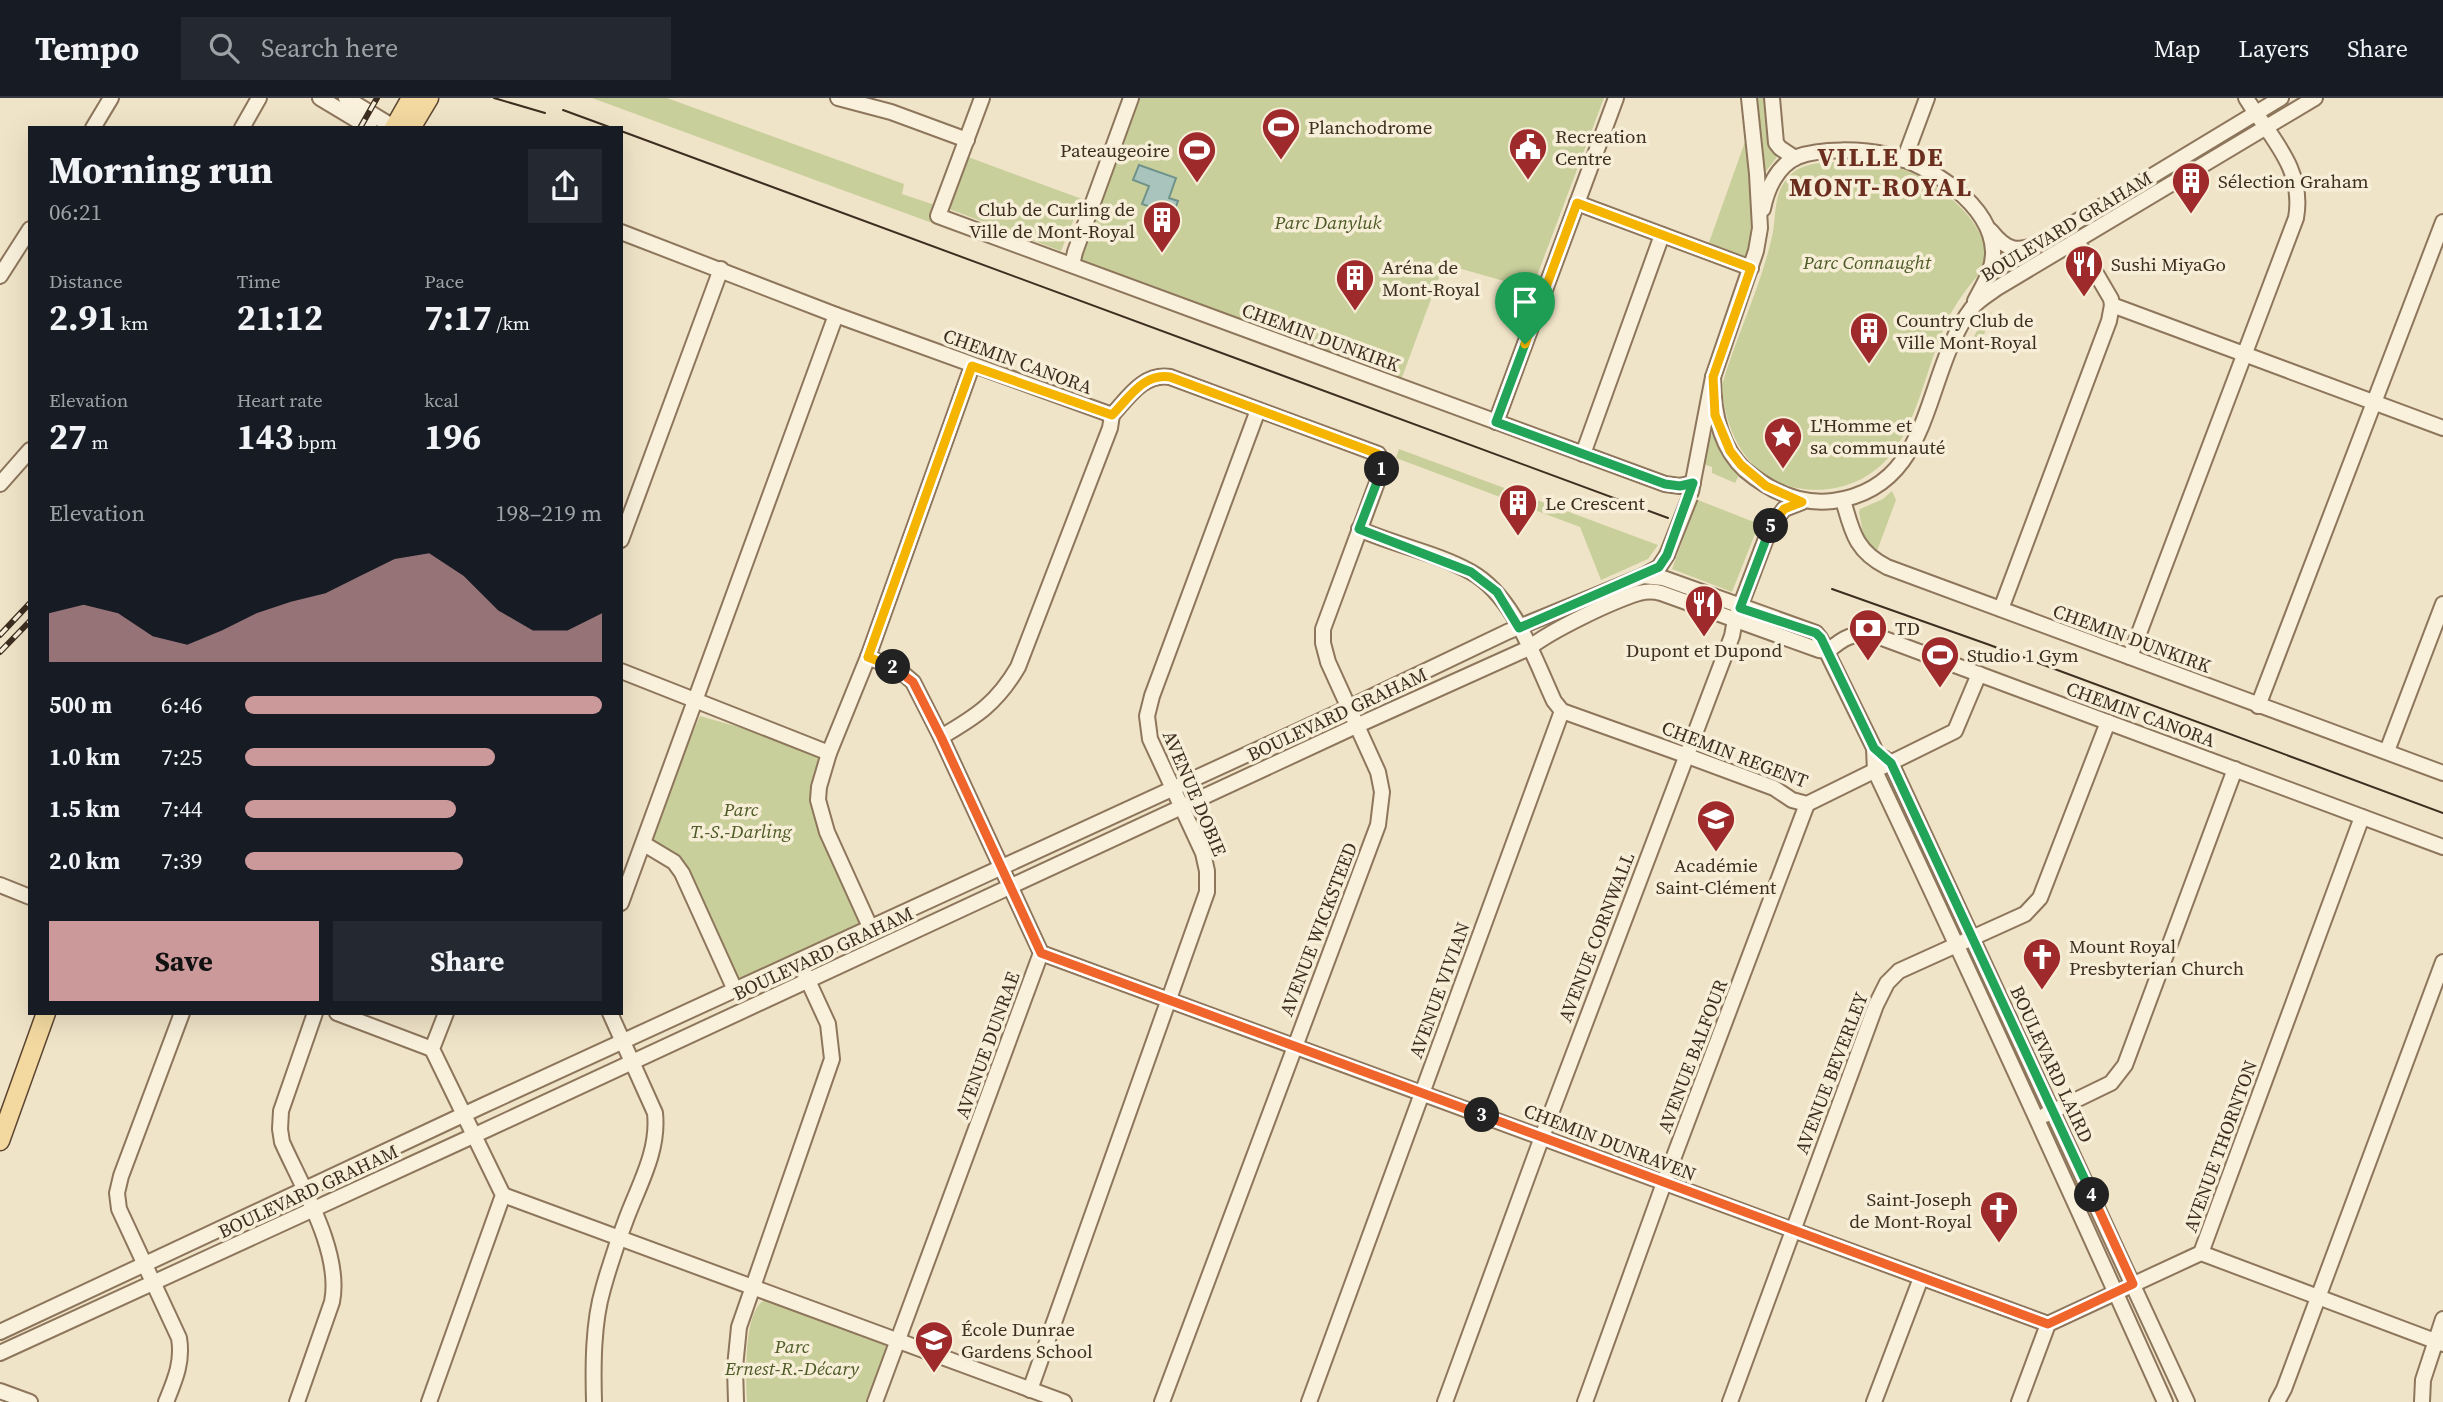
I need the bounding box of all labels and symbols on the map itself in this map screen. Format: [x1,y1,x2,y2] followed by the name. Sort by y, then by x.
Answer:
[1260,106,1302,161] sports icon: Planchodrome
[1308,114,1433,140] place label: Planchodrome
[1555,123,1647,171] place label: Recreation Centre
[1507,126,1549,181] public building icon: Recreation Centre
[1176,129,1218,184] sports icon: Pateaugeoire
[1060,137,1170,163] place label: Pateaugeoire
[1789,139,1973,205] district label: VILLE DE MONT-ROYAL
[2170,160,2212,215] building icon: Sélection Graham
[1975,164,2157,288] street label: BOULEVARD GRAHAM
[2218,168,2369,194] place label: Sélection Graham
[969,196,1135,244] place label: Club de Curling de Ville de Mont-Royal
[1141,199,1183,254] building icon: Club de Curling de Ville de Mont-Royal
[1273,209,1382,235] park label: Parc Danyluk
[2063,243,2105,298] restaurant icon: Sushi MiyaGo
[1802,249,1932,275] park label: Parc Connaught
[2111,251,2226,277] place label: Sushi MiyaGo
[1382,254,1480,302] place label: Aréna de Mont-Royal
[1334,257,1376,312] building icon: Aréna de Mont-Royal
[1495,272,1555,344] pin
[1238,296,1404,378] street label: CHEMIN DUNKIRK
[1896,307,2038,355] place label: Country Club de Ville Mont-Royal
[1848,310,1890,365] building icon: Country Club de Ville Mont-Royal
[940,322,1097,400] street label: CHEMIN CANORA
[1810,412,1945,460] place label: L'Homme et sa communauté
[1762,415,1804,470] place icon: L'Homme et sa communauté
[1364,452,1400,486] pin: 1
[1497,482,1539,537] building icon: Le Crescent
[1545,490,1646,516] place label: Le Crescent
[1754,508,1788,544] pin: 5
[1683,583,1725,638] restaurant icon: Dupont et Dupond
[2049,597,2215,679] street label: CHEMIN DUNKIRK
[1847,607,1889,662] bank icon: TD
[1895,615,1920,641] place label: TD
[1919,634,1961,689] sports icon: Studio 1 Gym
[1626,637,1782,663] place label: Dupont et Dupond
[1967,642,2079,668] place label: Studio 1 Gym
[876,650,910,684] pin: 2
[1243,661,1431,767] street label: BOULEVARD GRAHAM
[2063,675,2220,753] street label: CHEMIN CANORA
[1658,714,1812,794] street label: CHEMIN REGENT
[1157,726,1233,860] street label: AVENUE DOBIE
[690,796,793,844] park label: Parc T.-S.-Darling
[1695,798,1737,853] school or university icon: Académie Saint-Clément
[1273,838,1363,1020] street label: AVENUE WICKSTEED
[1552,848,1640,1026] street label: AVENUE CORNWALL
[1656,852,1777,900] place label: Académie Saint-Clément
[729,900,917,1006] street label: BOULEVARD GRAHAM
[1402,918,1476,1062] street label: AVENUE VIVIAN
[2069,933,2244,981] place label: Mount Royal Presbyterian Church
[2021,936,2063,991] church icon: Mount Royal Presbyterian Church
[948,968,1026,1122] street label: AVENUE DUNRAE
[1651,975,1733,1136] street label: AVENUE BALFOUR
[2004,981,2100,1147] street label: BOULEVARD LAIRD
[1788,988,1874,1158] street label: AVENUE BEVERLEY
[2177,1057,2263,1235] street label: AVENUE THORNTON
[1520,1097,1700,1187] street label: CHEMIN DUNRAVEN
[1464,1098,1500,1132] pin: 3
[214,1138,402,1244] street label: BOULEVARD GRAHAM
[2074,1178,2110,1212] pin: 4
[1849,1186,1972,1234] place label: Saint-Joseph de Mont-Royal
[1978,1189,2020,1244] church icon: Saint-Joseph de Mont-Royal
[961,1316,1093,1364] place label: École Dunrae Gardens School
[913,1319,955,1374] school or university icon: École Dunrae Gardens School
[724,1333,860,1381] park label: Parc Ernest-R.-Décary

